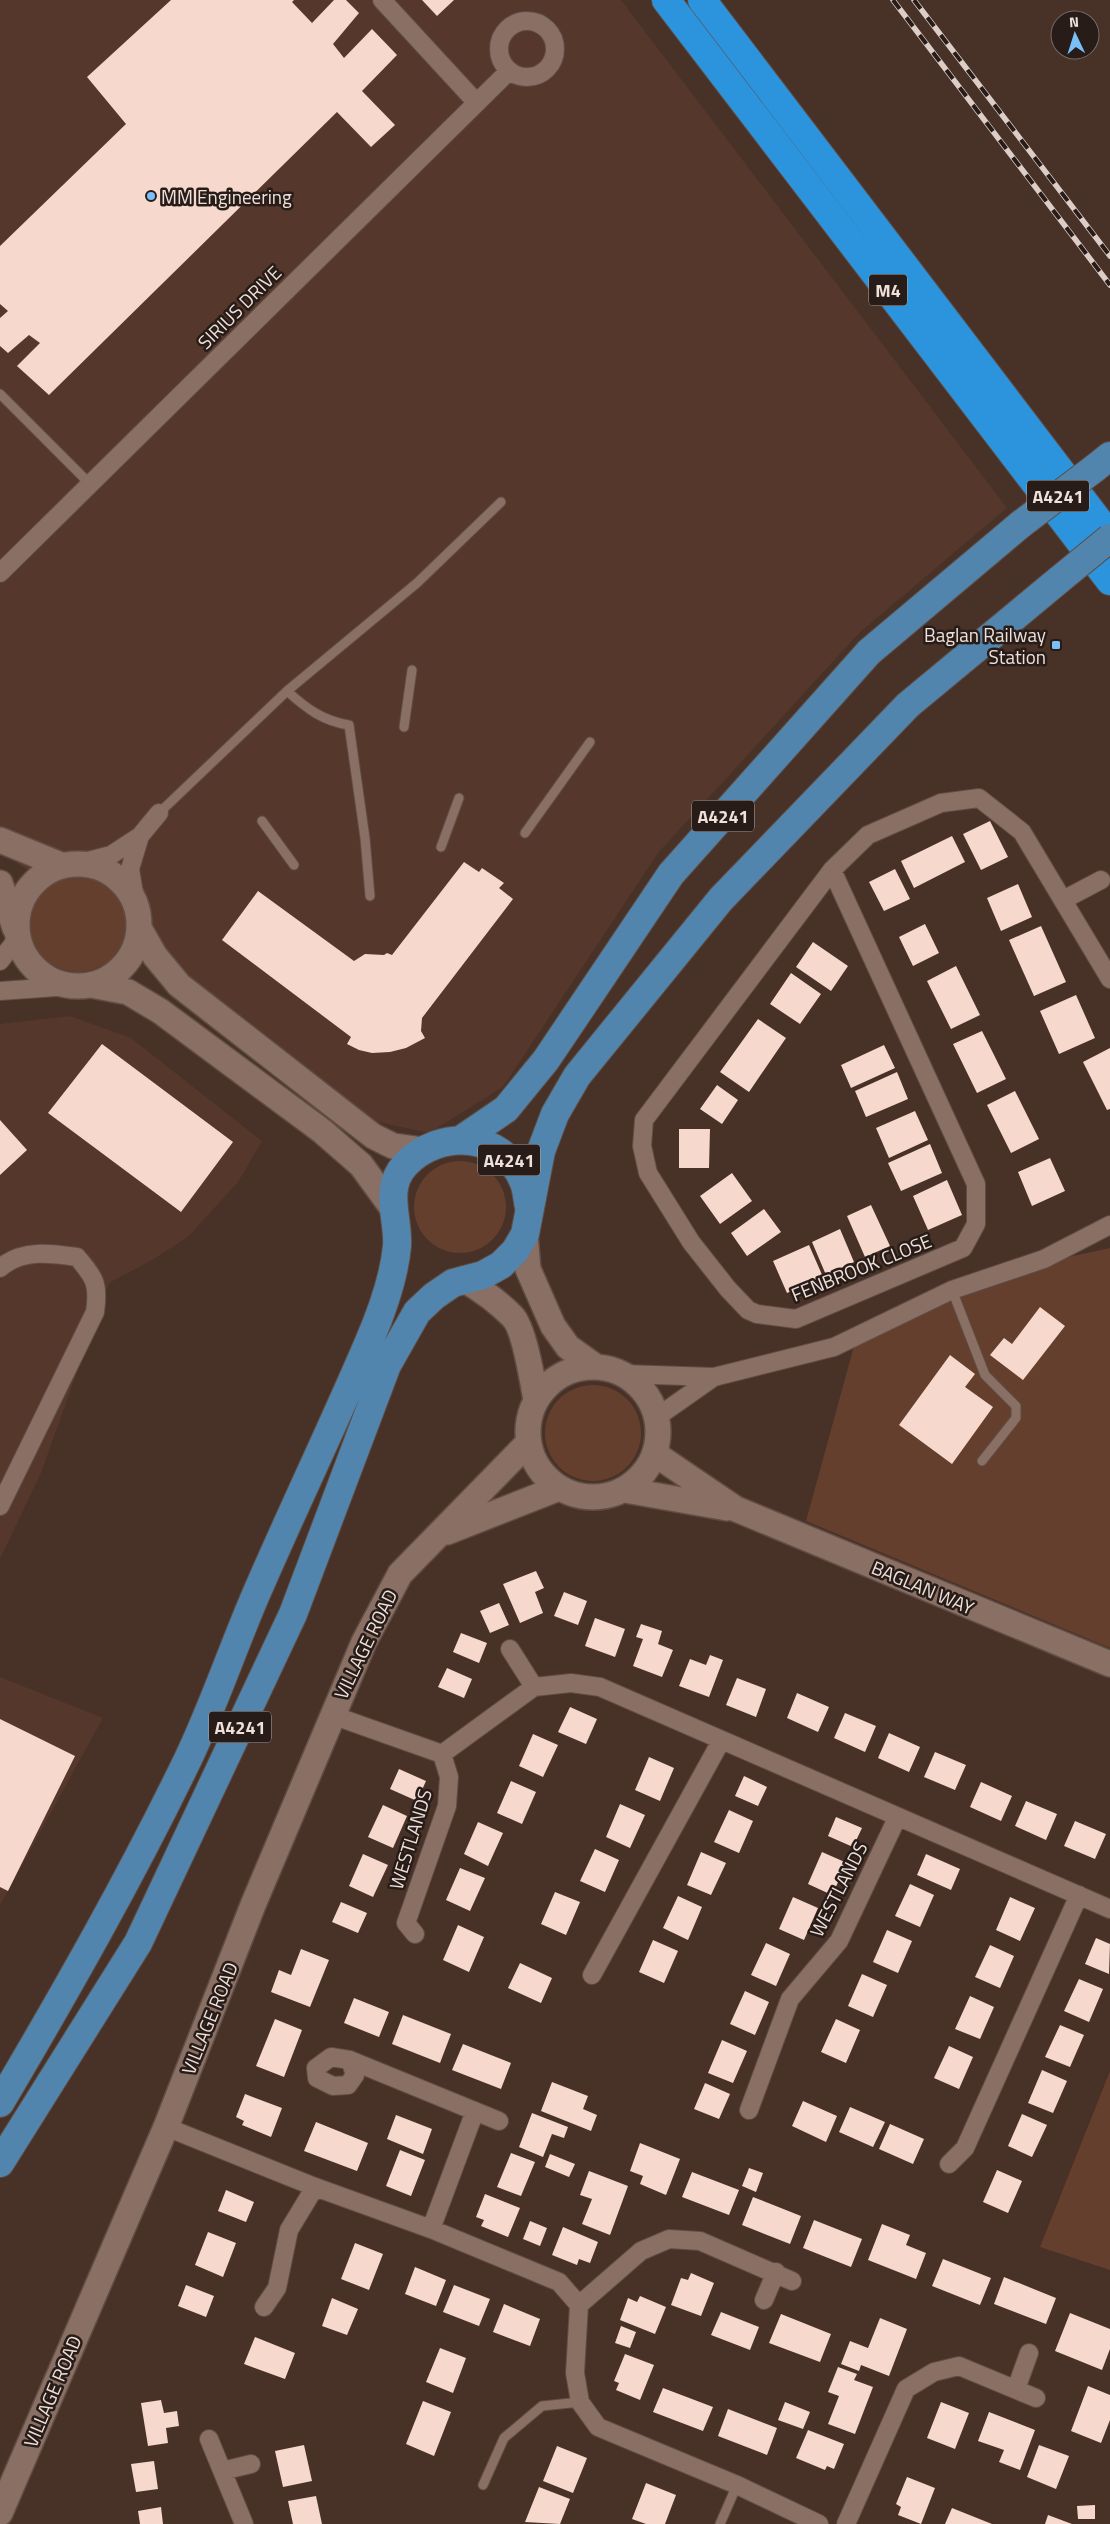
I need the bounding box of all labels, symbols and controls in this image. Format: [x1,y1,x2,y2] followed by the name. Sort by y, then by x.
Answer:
[1050,10,1100,60] north arrow
[1068,11,1080,32] text: N
[161,182,292,211] place label: MM Engineering
[145,190,157,202] marker: MM Engineering
[190,258,288,356] street label: SIRIUS DRIVE
[869,274,907,306] road number: M4
[1027,481,1089,512] road number: A4241
[924,620,1046,671] place label: Baglan Railway Station
[1050,639,1062,651] marker: Baglan Railway Station
[692,800,754,831] road number: A4241
[478,1144,540,1176] road number: A4241
[786,1226,936,1308] street label: FENBROOK CLOSE
[867,1552,979,1622] street label: BAGLAN WAY
[326,1584,404,1704] street label: VILLAGE ROAD
[209,1711,271,1742] road number: A4241
[381,1785,439,1893] street label: WESTLANDS
[802,1836,874,1942] street label: WESTLANDS
[173,1957,245,2079] street label: VILLAGE ROAD
[15,2331,89,2451] street label: VILLAGE ROAD

